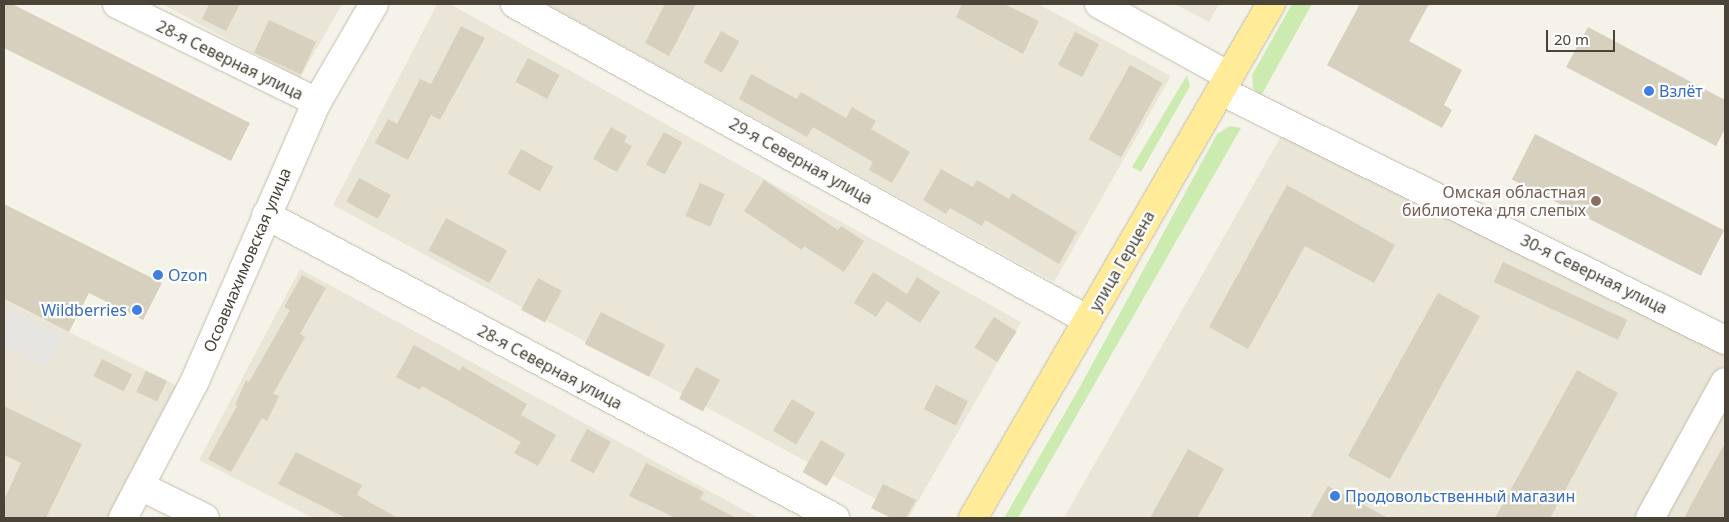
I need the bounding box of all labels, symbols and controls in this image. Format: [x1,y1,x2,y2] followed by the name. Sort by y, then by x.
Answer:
[153,16,307,104] street label: 28-я Северная улица
[1549,20,1618,52] scale bar
[1554,29,1589,49] text: 20 m
[1659,81,1703,101] place label: Взлёт
[1643,85,1655,97] marker: Взлёт
[726,114,876,208] street label: 29-я Северная улица
[199,165,295,355] street label: Осоавиахимовская улица
[1402,182,1586,220] place label: Омская областная библиотека для слепых
[1590,195,1602,207] marker: Омская областная библиотека для слепых
[1085,207,1159,315] street label: улица Герцена
[1517,230,1671,318] street label: 30-я Северная улица
[168,265,208,285] place label: Ozon
[152,269,164,281] marker: Ozon
[41,300,127,320] place label: Wildberries
[131,304,143,316] marker: Wildberries
[474,321,626,413] street label: 28-я Северная улица
[1345,486,1575,506] place label: Продовольственный магазин
[1329,490,1341,502] marker: Продовольственный магазин

